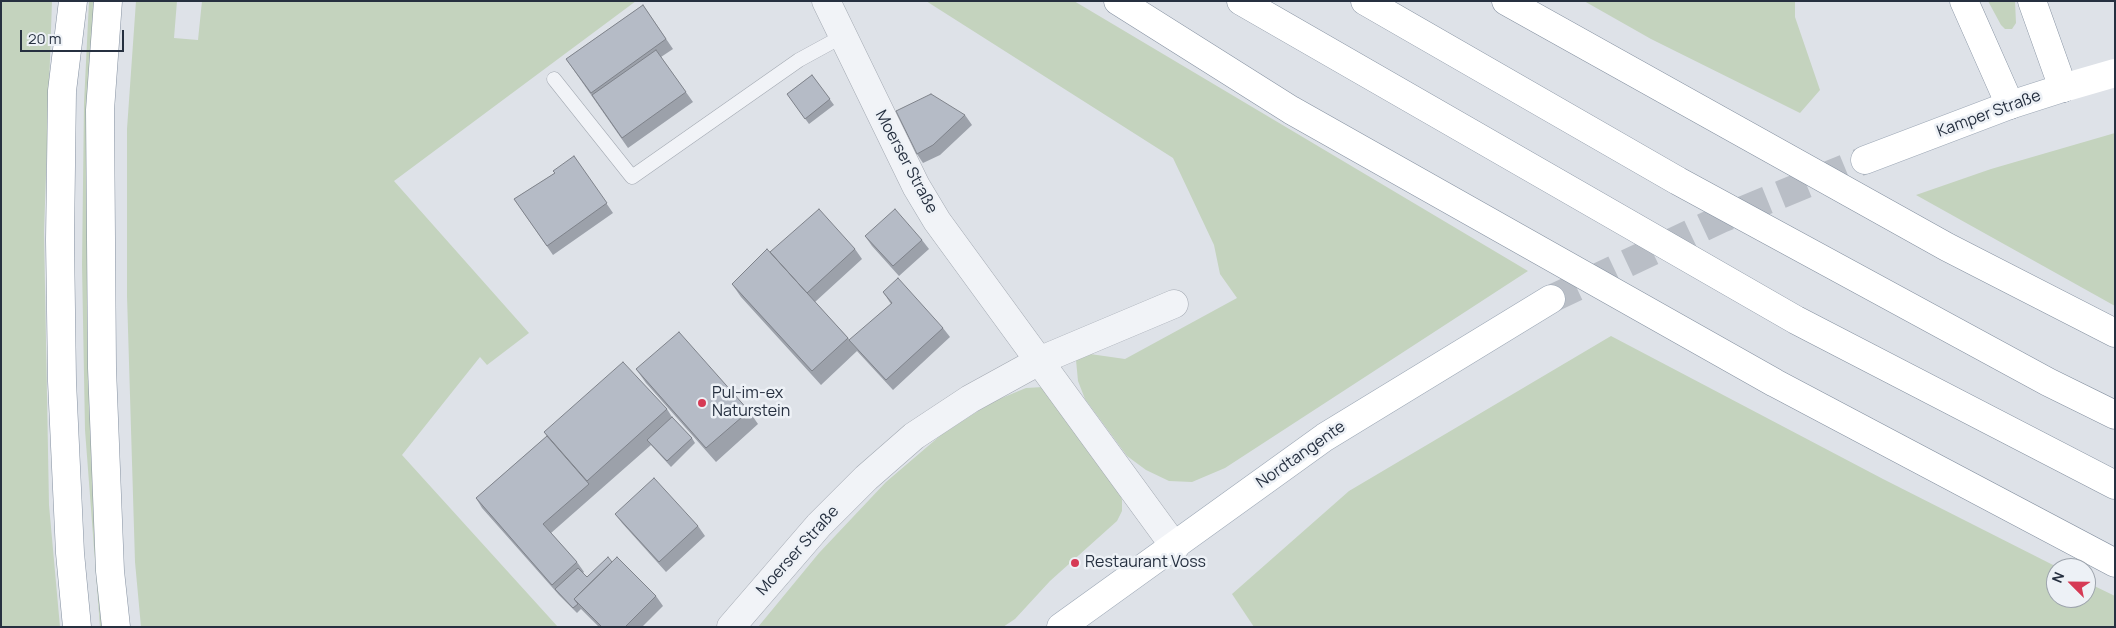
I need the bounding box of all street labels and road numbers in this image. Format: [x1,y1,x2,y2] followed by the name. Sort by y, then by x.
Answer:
[1934,86,2044,142] street label: Kamper Straße
[871,107,941,217] street label: Moerser Straße
[1253,417,1349,493] street label: Nordtangente
[753,502,843,600] street label: Moerser Straße

